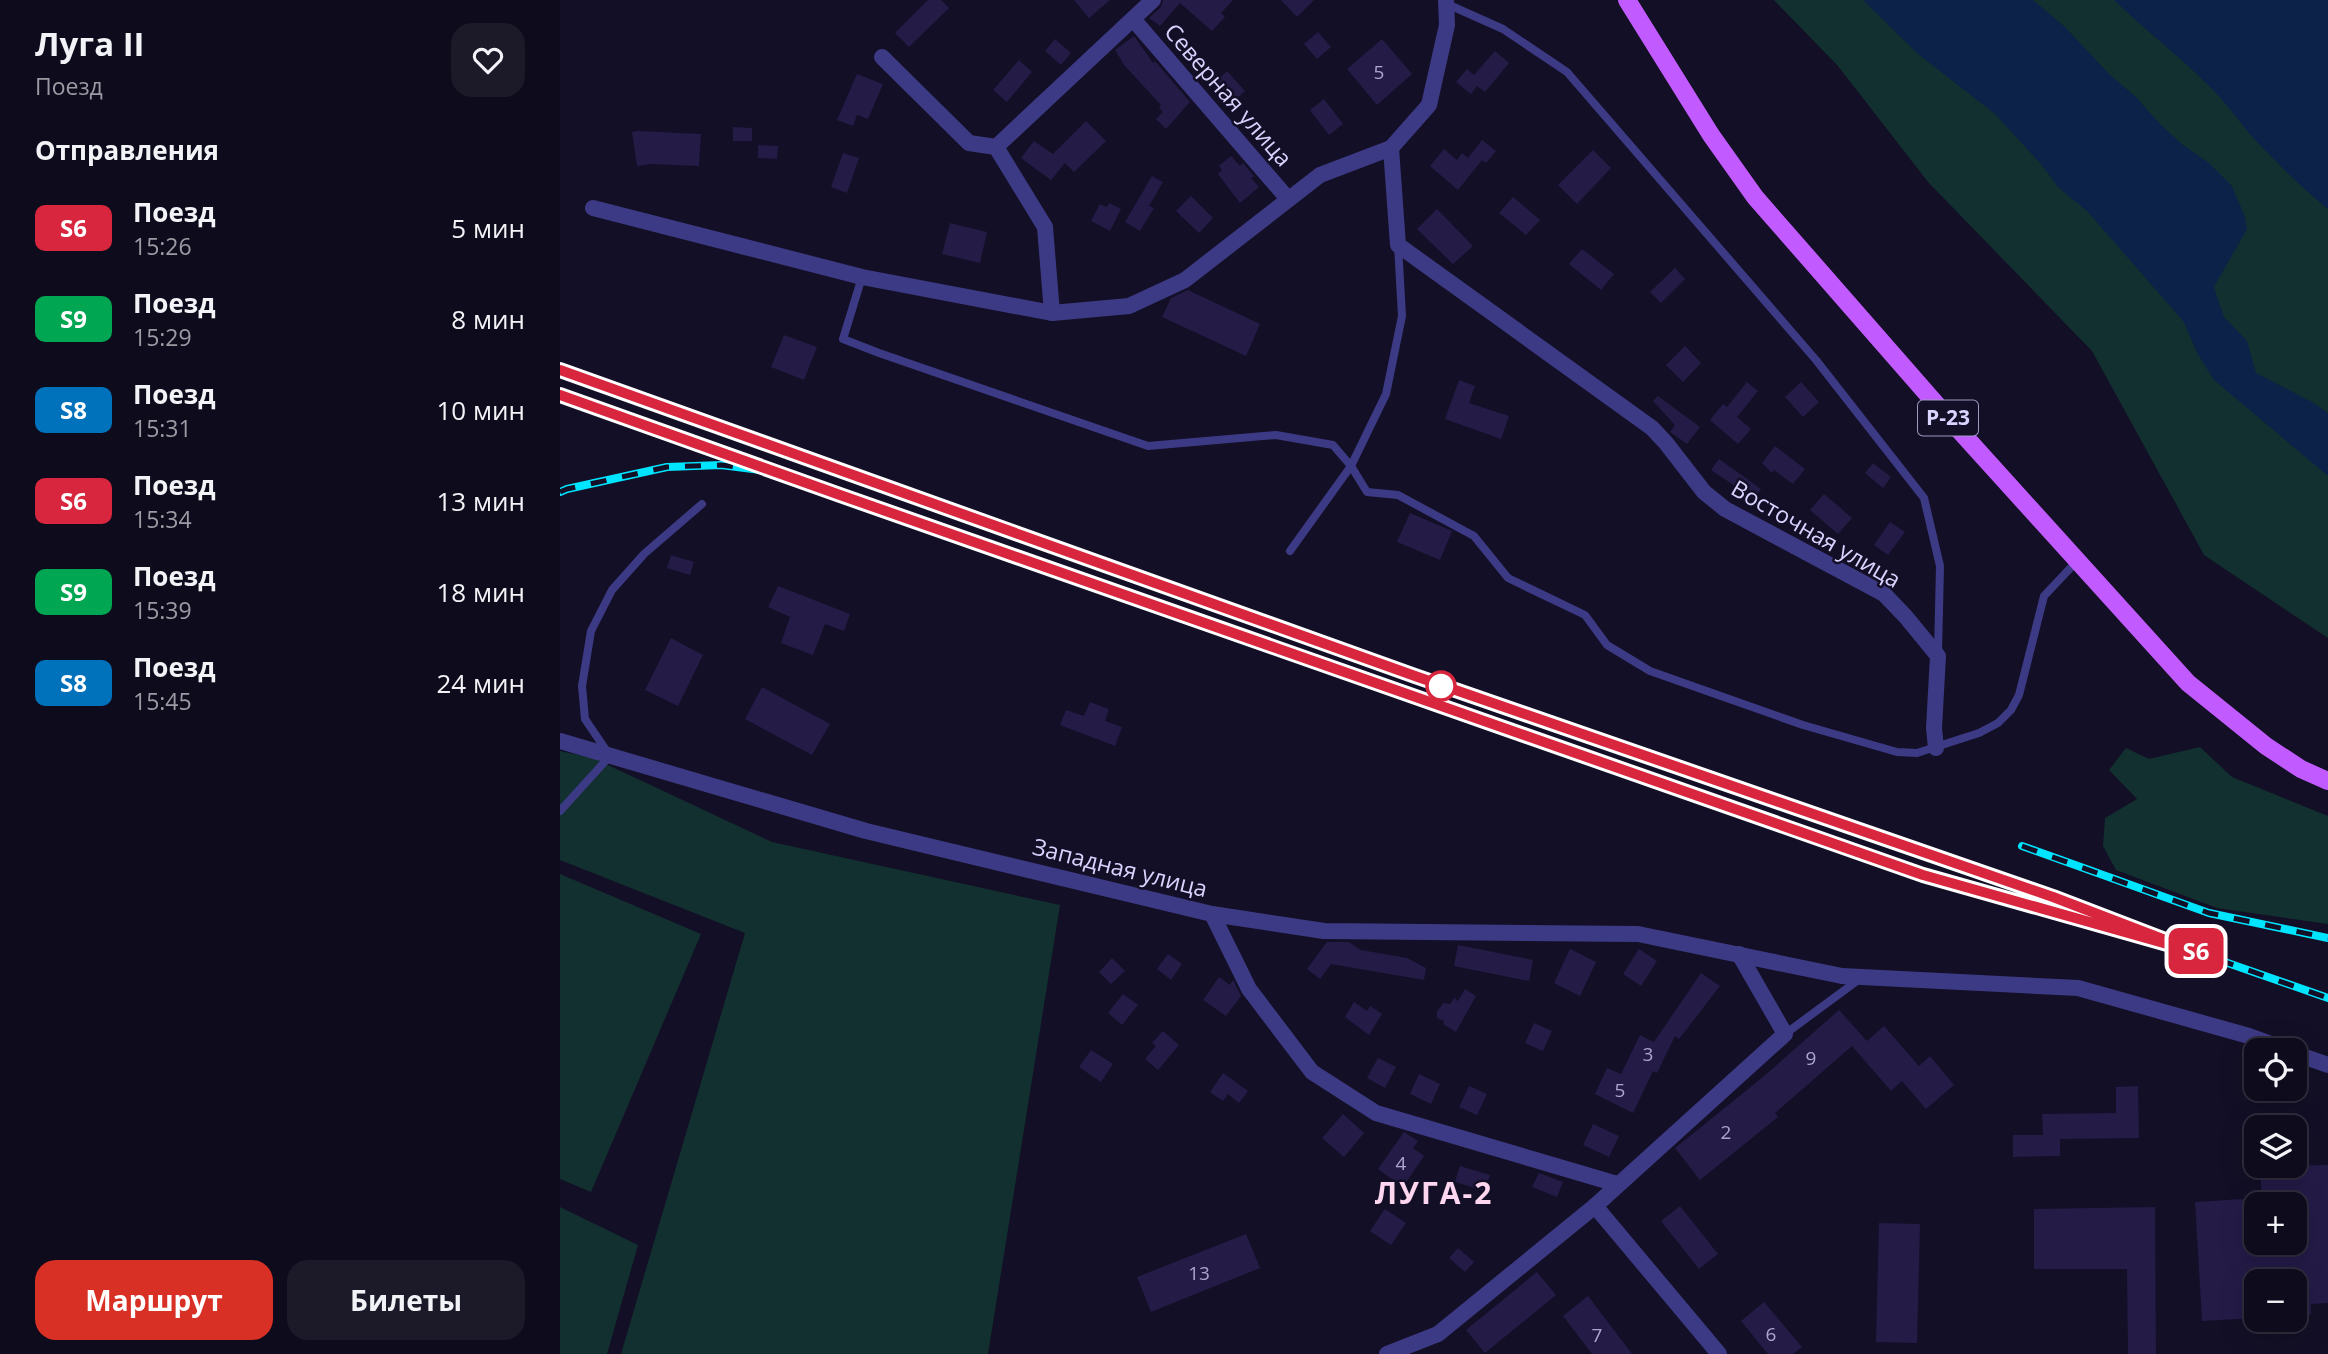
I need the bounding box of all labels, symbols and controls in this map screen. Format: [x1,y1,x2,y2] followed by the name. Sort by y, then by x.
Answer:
[1158,16,1300,173] street label: Северная улица
[35,21,145,66] text: Луга II
[451,23,525,97] button: heart
[1374,59,1384,85] house number: 5
[35,70,103,102] text: Поезд
[35,132,219,168] text: Отправления
[133,194,216,230] text: Поезд
[451,210,525,246] text: 5 мин
[60,211,87,244] text: S6
[133,230,192,262] text: 15:26
[133,285,216,321] text: Поезд
[451,301,525,337] text: 8 мин
[60,302,87,335] text: S9
[133,321,192,353] text: 15:29
[133,376,216,412] text: Поезд
[436,392,525,428] text: 10 мин
[60,393,87,426] text: S8
[1918,400,1978,436] road number: Р-23
[133,412,192,444] text: 15:31
[133,467,216,503] text: Поезд
[1726,472,1907,595] street label: Восточная улица
[436,483,525,519] text: 13 мин
[60,484,87,517] text: S6
[133,503,192,535] text: 15:34
[133,558,216,594] text: Поезд
[436,574,525,610] text: 18 мин
[60,575,87,608] text: S9
[133,594,192,626] text: 15:39
[133,649,216,685] text: Поезд
[436,665,525,701] text: 24 мин
[60,666,87,699] text: S8
[1426,671,1456,701] unlabelled marker
[133,685,192,717] text: 15:45
[1030,830,1211,904] street label: Западная улица
[2164,928,2228,974] line badge: S6
[2183,934,2209,967] text: S6
[2244,1038,2307,1332] map controls
[2244,1038,2307,1101] button: locate
[1643,1041,1653,1067] house number: 3
[1806,1045,1816,1071] house number: 9
[1615,1077,1625,1103] house number: 5
[2244,1115,2307,1178] button: layers
[1721,1119,1731,1145] house number: 2
[1396,1150,1407,1176] house number: 4
[1375,1172,1493,1213] district label: ЛУГА-2
[2244,1192,2307,1255] button: +
[35,1260,273,1340] button: Маршрут
[287,1260,525,1340] button: Билеты
[1188,1260,1210,1286] house number: 13
[2244,1269,2307,1332] button: −
[1766,1321,1776,1347] house number: 6
[1592,1322,1602,1348] house number: 7

